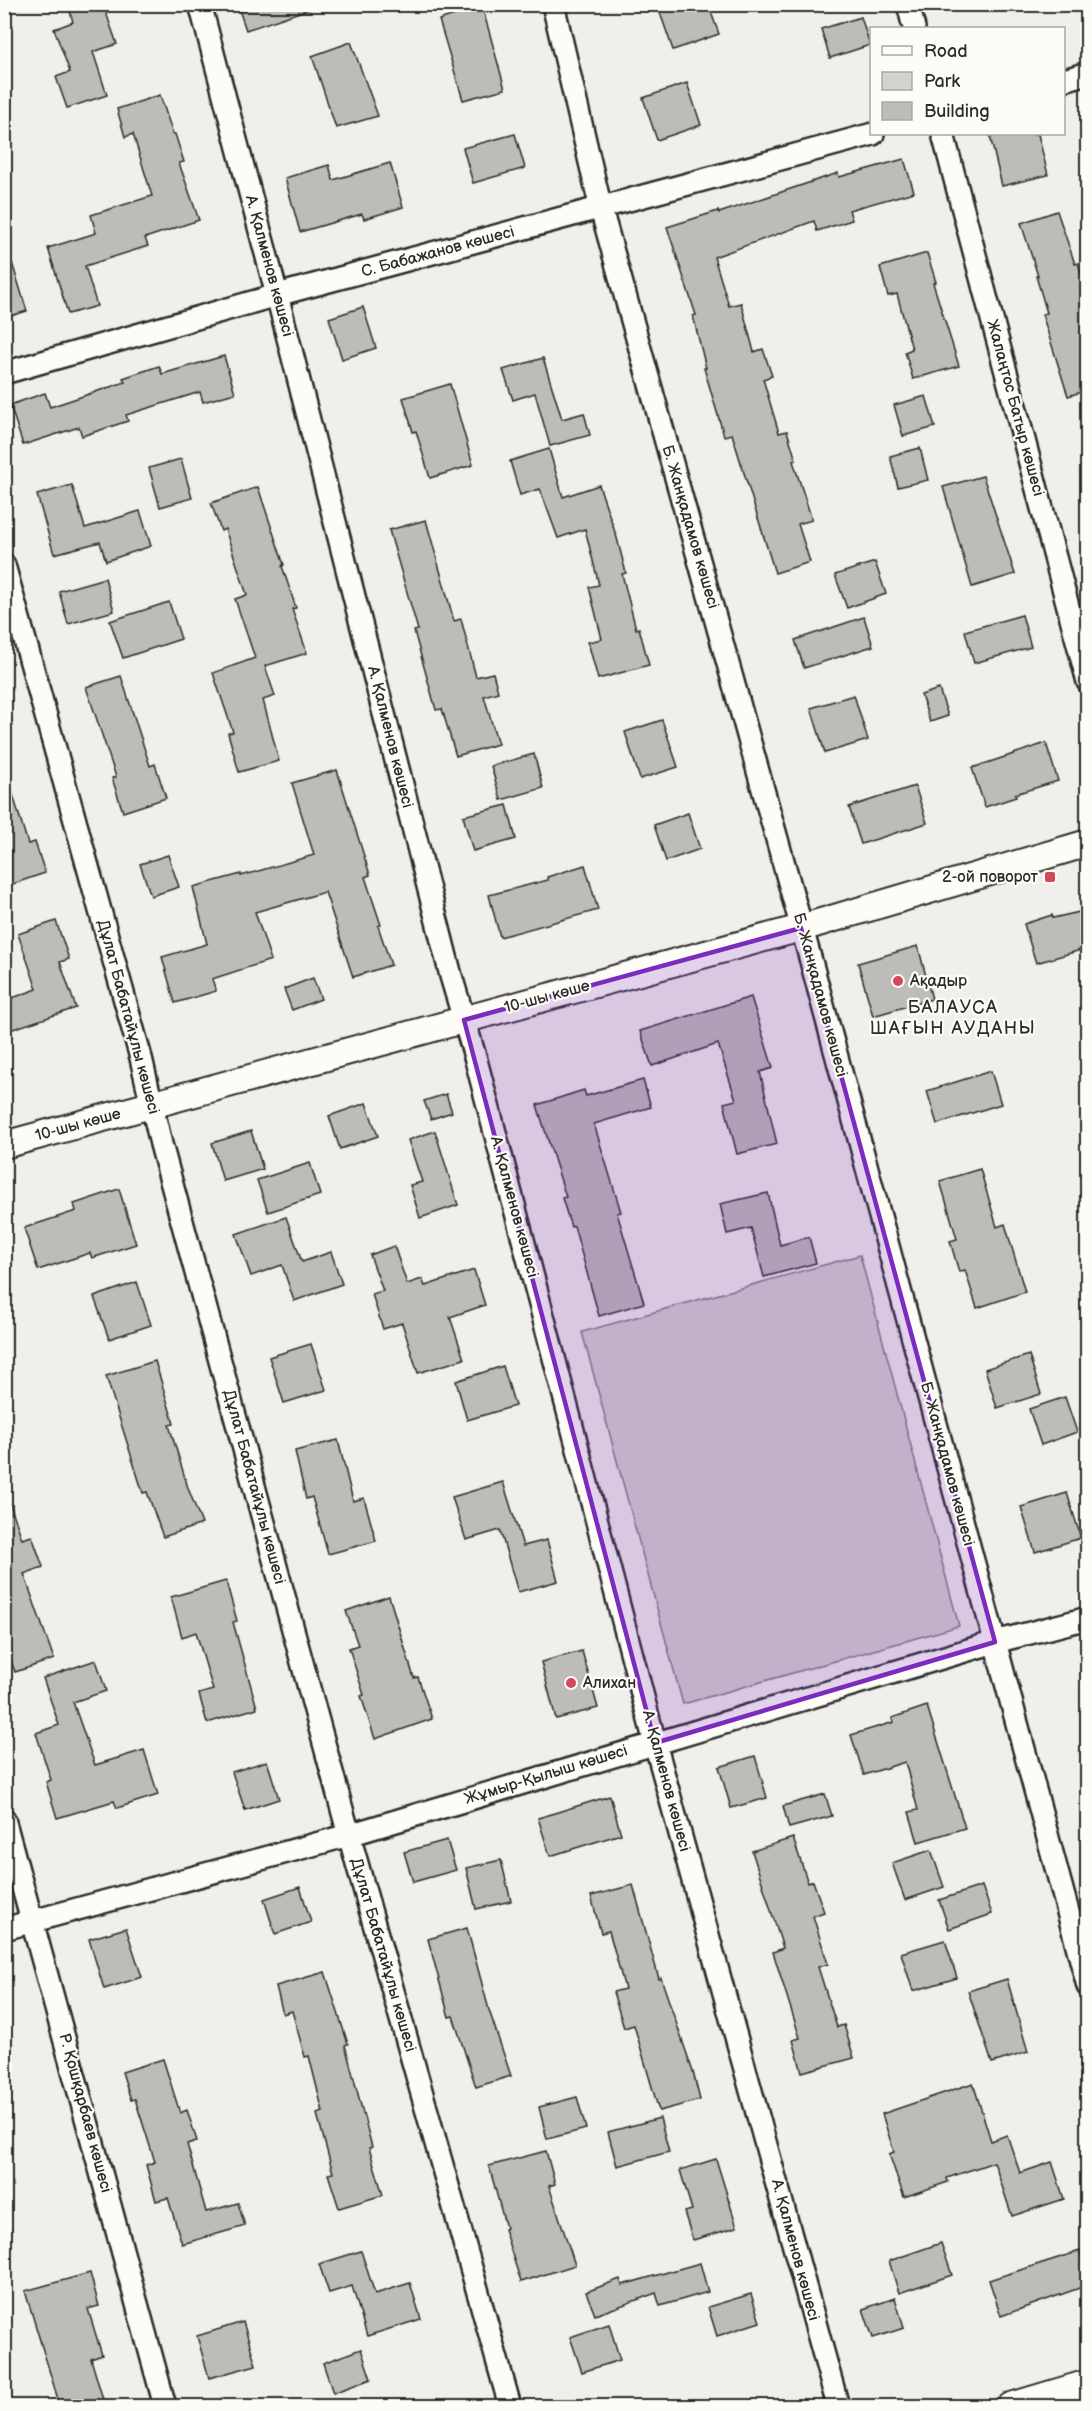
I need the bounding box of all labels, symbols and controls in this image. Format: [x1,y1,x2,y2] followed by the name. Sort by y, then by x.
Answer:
[870,27,1065,135] legend
[924,41,968,62] text: Road
[924,71,960,92] text: Park
[924,101,990,122] text: Building
[241,192,297,339] street label: А. Қалменов көшесі
[359,222,517,282] street label: С. Бабажанов көшесі
[982,318,1048,498] street label: Жалаңтос Батыр көшесі
[658,443,722,611] street label: Б. Жанқадамов көшесі
[363,663,417,810] street label: А. Қалменов көшесі
[942,868,1039,887] place label: 2-ой поворот
[1043,870,1057,884] marker: 2-ой поворот
[789,911,851,1079] street label: Б. Жанқадамов көшесі
[93,918,163,1116] street label: Дұлат Бабатайұлы көшесі
[909,972,967,991] place label: Ақадыр
[891,974,905,988] marker: Ақадыр
[502,976,592,1018] street label: 10-шы көше
[870,997,1036,1039] district label: БАЛАУСА ШАҒЫН АУДАНЫ
[33,1104,123,1146] street label: 10-шы көше
[486,1133,542,1280] street label: А. Қалменов көшесі
[916,1380,978,1548] street label: Б. Жанқадамов көшесі
[219,1388,289,1586] street label: Дұлат Бабатайұлы көшесі
[582,1674,636,1693] place label: Алихан
[564,1676,578,1690] marker: Алихан
[638,1707,694,1854] street label: А. Қалменов көшесі
[462,1741,630,1809] street label: Жұмыр-Қылыш көшесі
[346,1856,420,2054] street label: Дұлат Бабатайұлы көшесі
[55,2031,115,2195] street label: Р. Қошқарбаев көшесі
[767,2176,823,2323] street label: А. Қалменов көшесі

